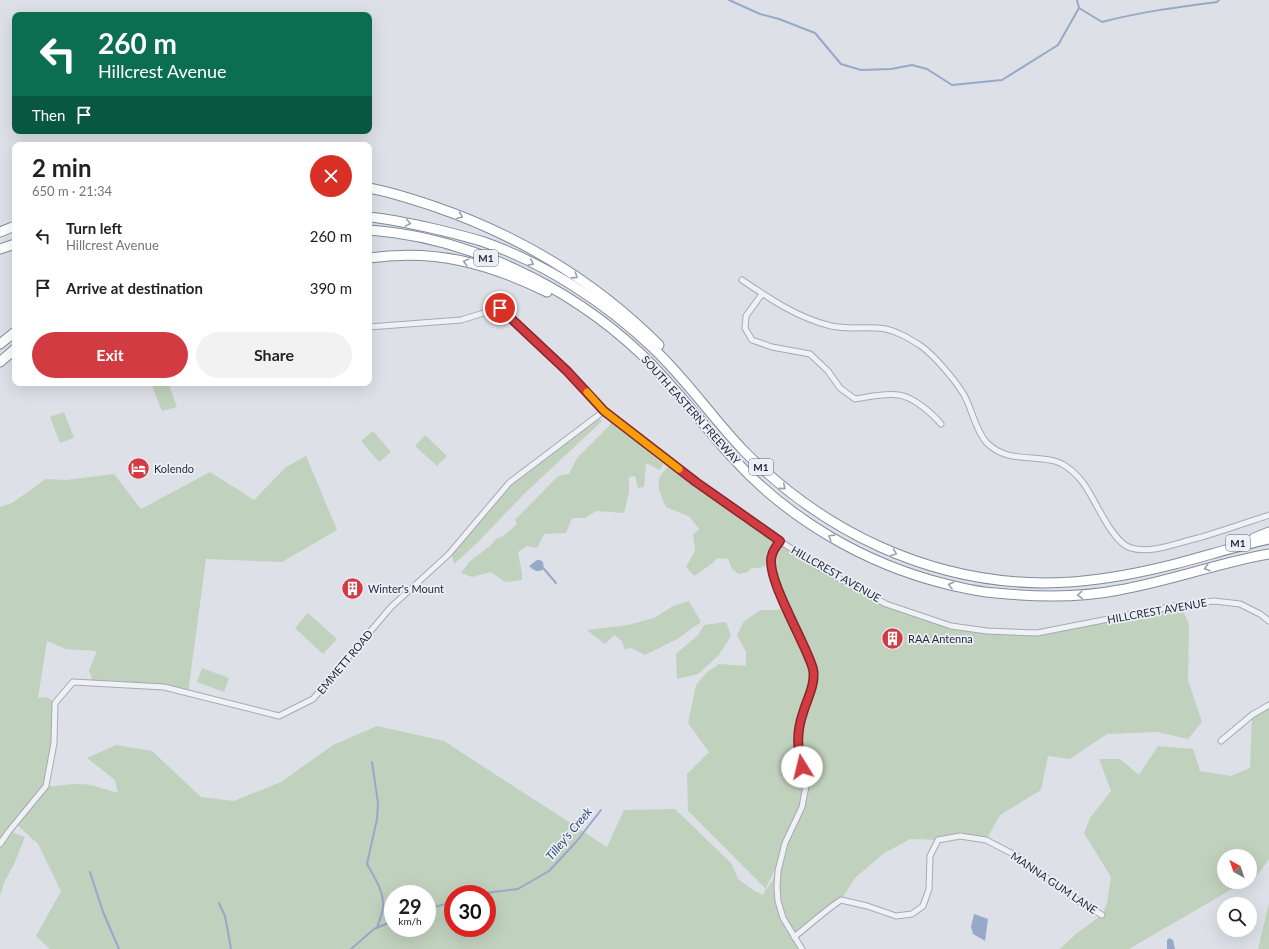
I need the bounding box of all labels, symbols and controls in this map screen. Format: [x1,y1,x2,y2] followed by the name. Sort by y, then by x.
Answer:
[98,26,177,60] text: 260 m
[32,28,84,80] icon: left
[98,60,227,82] text: Hillcrest Avenue
[73,104,95,126] icon: arrive
[32,106,65,124] text: Then
[32,153,92,182] text: 2 min
[310,155,352,197] button: close
[32,183,112,199] text: 650 m · 21:34
[456,211,463,219] one-way arrow
[404,218,411,227] one-way arrow
[66,219,122,237] text: Turn left
[32,225,54,247] icon: left
[310,227,352,245] text: 260 m
[66,237,159,253] text: Hillcrest Avenue
[474,250,498,266] road number: M1
[462,258,469,266] one-way arrow
[527,258,534,265] one-way arrow
[570,271,577,278] one-way arrow
[32,277,54,299] icon: arrive
[66,279,203,297] text: Arrive at destination
[310,279,352,297] text: 390 m
[483,291,517,325] pin
[489,297,511,319] icon: arrive
[32,332,188,378] button: Exit
[196,332,352,378] button: Share
[639,353,744,467] street label: SOUTH EASTERN FREEWAY
[126,456,152,482] hotel icon: Kolendo
[749,459,773,475] road number: M1
[154,462,194,475] place label: Kolendo
[778,482,786,489] one-way arrow
[828,534,835,541] one-way arrow
[1226,535,1250,551] road number: M1
[789,543,883,604] street label: HILLCREST AVENUE
[890,548,898,556] one-way arrow
[1204,563,1211,572] one-way arrow
[340,576,366,602] building icon: Winter's Mount
[948,581,954,589] one-way arrow
[368,582,444,595] place label: Winter's Mount
[1077,590,1083,599] one-way arrow
[1106,595,1208,626] street label: HILLCREST AVENUE
[880,626,906,652] building icon: RAA Antenna
[314,627,375,696] street label: EMMETT ROAD
[908,632,973,645] place label: RAA Antenna
[781,746,823,788] position arrow
[542,804,595,863] water label: Tilley's Creek
[1009,849,1100,916] street label: MANNA GUM LANE
[1217,849,1257,889] north arrow
[1217,849,1257,937] map controls
[444,885,496,937] speed limit sign: 30
[398,894,422,918] text: 29
[1217,897,1257,937] button: search
[398,915,422,927] text: km/h

